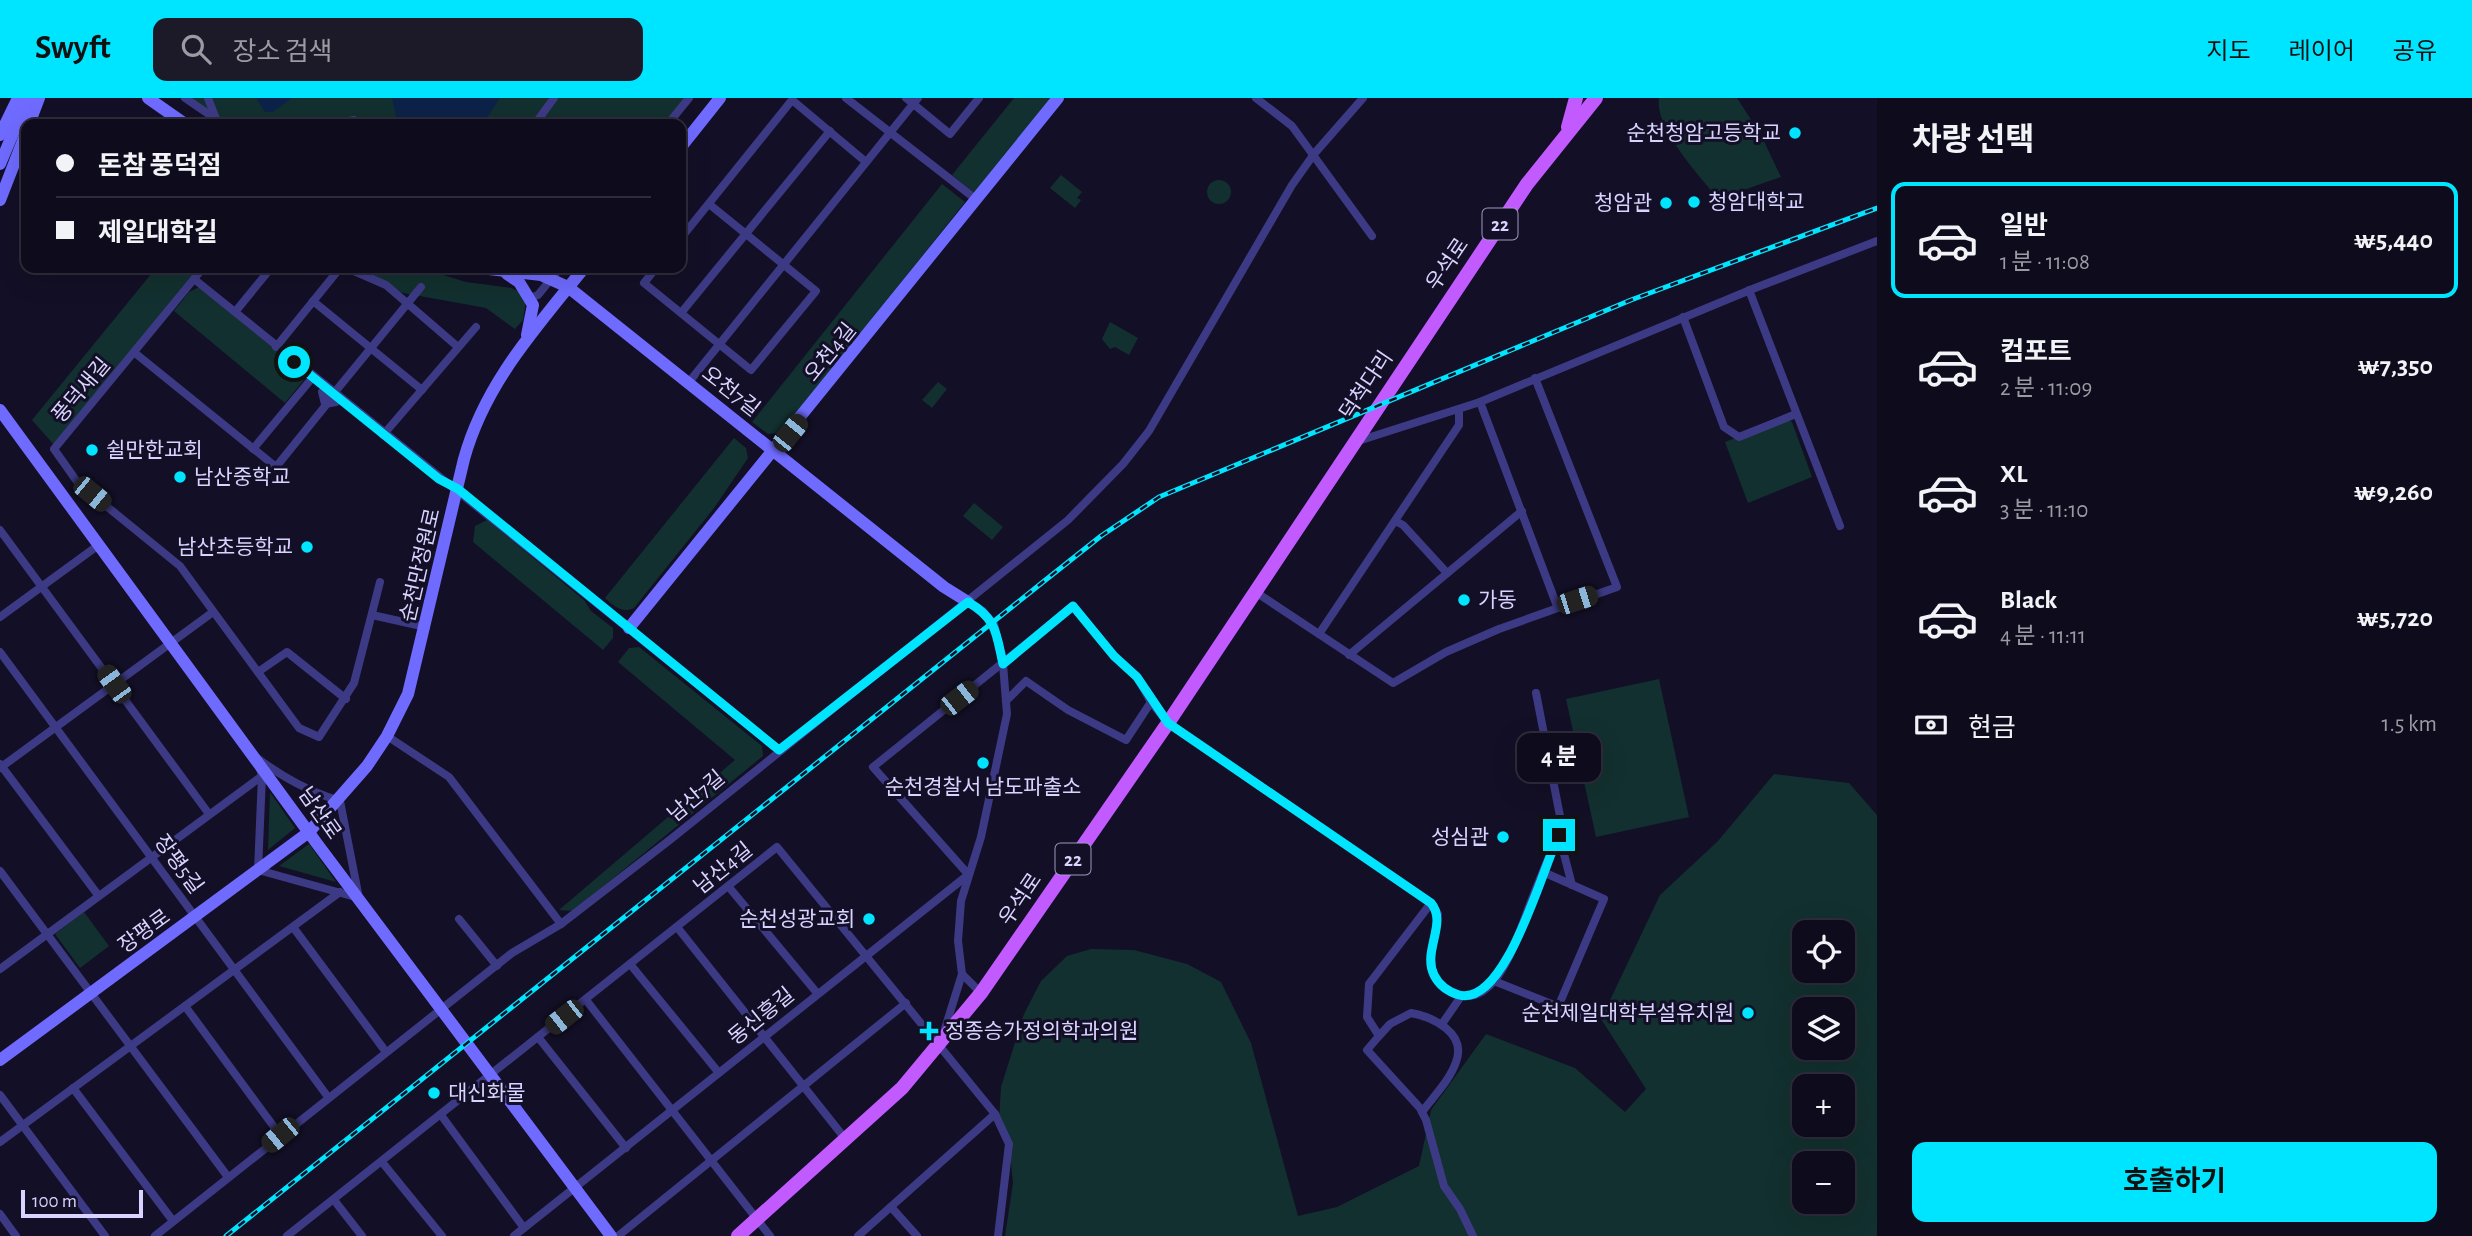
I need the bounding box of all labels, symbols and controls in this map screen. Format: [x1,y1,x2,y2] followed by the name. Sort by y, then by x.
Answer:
[153,18,643,81] search box
[177,30,215,68] icon: search
[35,32,111,65] text: Swyft
[233,39,333,65] text: 장소 검색
[2206,40,2251,64] text: 지도
[2289,40,2355,64] text: 레이어
[2393,40,2437,64] text: 공유
[1626,122,1781,144] place label: 순천청암고등학교
[1912,124,2035,156] text: 차량 선택
[1787,125,1803,141] marker: 순천청암고등학교
[98,153,222,179] text: 돈참 풍덕점
[1708,191,1805,213] place label: 청암대학교
[1594,192,1652,214] place label: 청암관
[1686,194,1702,210] marker: 청암대학교
[1658,195,1674,211] marker: 청암관
[1482,208,1518,240] road number: 22
[1916,209,1979,272] icon: car
[2000,213,2048,239] text: 일반
[98,220,218,246] text: 제일대학길
[2354,227,2433,253] text: ₩5,440
[1422,234,1472,294] street label: 우석로
[2000,251,2090,274] text: 1 분 · 11:08
[800,319,860,385] street label: 오천4길
[1916,335,1979,398] icon: car
[2000,339,2072,365] text: 컴포트
[278,346,310,378] route start
[1335,347,1397,423] street label: 덕척다리
[48,353,114,427] street label: 풍덕새길
[2358,353,2433,379] text: ₩7,350
[698,362,764,420] street label: 오천7길
[2000,377,2092,400] text: 2 분 · 11:09
[769,410,812,456] car
[106,439,203,461] place label: 쉴만한교회
[84,442,100,458] marker: 쉴만한교회
[1916,461,1979,524] icon: car
[2000,461,2027,487] text: XL
[194,466,291,488] place label: 남산중학교
[172,469,188,485] marker: 남산중학교
[70,473,115,515] car
[2354,479,2433,505] text: ₩9,260
[2000,499,2088,522] text: 3 분 · 11:10
[396,506,444,624] street label: 순천만정원로
[177,536,293,558] place label: 남산초등학교
[299,539,315,555] marker: 남산초등학교
[1554,584,1601,616] car
[1916,587,1979,650] icon: car
[2000,587,2057,613] text: Black
[1478,589,1517,611] place label: 가동
[1456,592,1472,608] marker: 가동
[2356,605,2433,631] text: ₩5,720
[2000,625,2086,648] text: 4 분 · 11:11
[94,661,135,707] car
[936,677,983,719] car
[1912,706,1950,744] icon: cash
[2382,713,2437,736] text: 1.5 km
[1968,715,2016,741] text: 현금
[1517,734,1601,782] callout: 4 분
[1541,746,1577,769] text: 4 분
[975,755,991,771] marker: 순천경찰서 남도파출소
[663,766,729,826] street label: 남산7길
[885,776,1081,798] place label: 순천경찰서 남도파출소
[294,783,346,843] street label: 남산로
[1543,819,1575,851] route end
[1431,826,1489,848] place label: 성심관
[1495,829,1511,845] marker: 성심관
[150,831,208,897] street label: 장평5길
[690,838,756,898] street label: 남산4길
[1056,844,1090,874] road number: 22
[995,869,1045,929] street label: 우석로
[114,905,174,957] street label: 장평로
[739,908,855,930] place label: 순천성광교회
[861,911,877,927] marker: 순천성광교회
[1792,920,1855,1214] map controls
[1792,920,1855,983] button: locate
[724,983,798,1049] street label: 동신흥길
[541,996,588,1038] car
[1792,997,1855,1060] button: layers
[1521,1002,1734,1024] place label: 순천제일대학부설유치원
[1740,1005,1756,1021] marker: 순천제일대학부설유치원
[945,1020,1138,1042] place label: 정종승가정의학과의원
[919,1021,939,1041] marker: 정종승가정의학과의원
[1792,1074,1855,1137] button: +
[448,1082,525,1104] place label: 대신화물
[426,1085,442,1101] marker: 대신화물
[258,1114,303,1156] car
[1912,1142,2437,1222] button: 호출하기
[1792,1151,1855,1214] button: −
[21,1187,144,1219] scale bar
[32,1192,77,1211] text: 100 m

